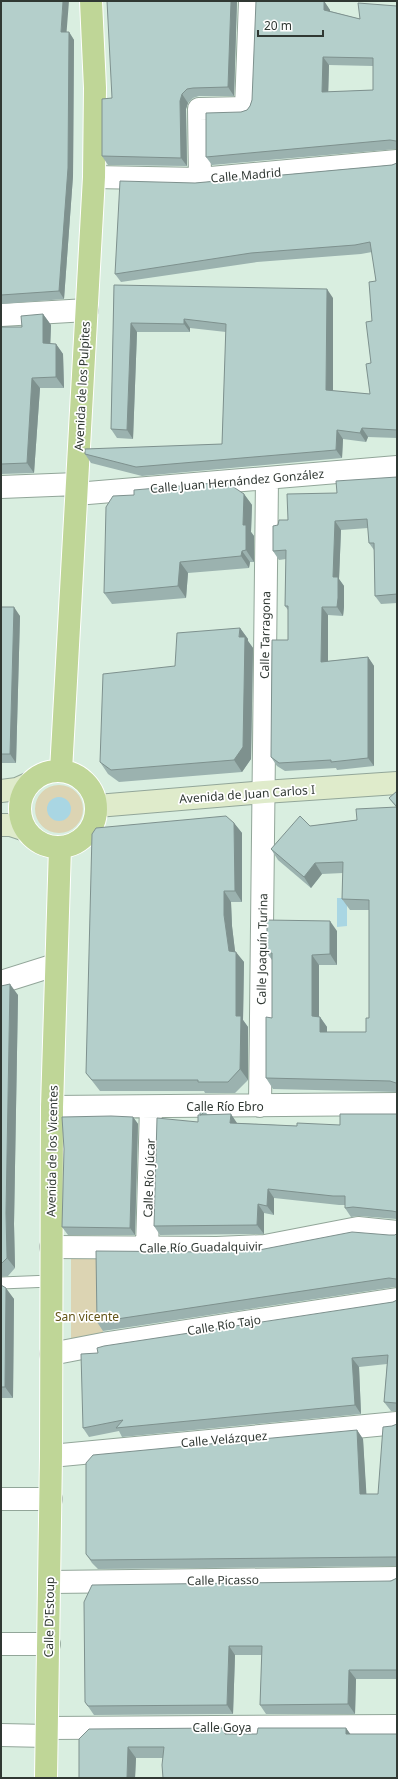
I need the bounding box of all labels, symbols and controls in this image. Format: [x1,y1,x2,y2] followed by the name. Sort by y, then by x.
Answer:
[258,12,323,38] scale bar
[264,17,292,34] text: 20 m
[210,163,282,187] street label: Calle Madrid
[70,320,94,451] street label: Avenida de los Pulpites
[149,465,325,497] street label: Calle Juan Hernández González
[256,591,274,679] street label: Calle Tarragona
[179,781,315,807] street label: Avenida de Juan Carlos I
[253,893,271,1005] street label: Calle Joaquín Turina
[42,1085,62,1217] street label: Avenida de los Vicentes
[186,1098,264,1115] street label: Calle Río Ebro
[139,1138,159,1218] street label: Calle Río Júcar
[139,1237,263,1257] street label: Calle Río Guadalquivir
[55,1308,119,1325] park label: San vicente
[186,1311,262,1339] street label: Calle Río Tajo
[180,1427,268,1451] street label: Calle Velázquez
[187,1571,259,1589] street label: Calle Picasso
[40,1577,58,1657] street label: Calle D'Estoup
[192,1719,252,1736] street label: Calle Goya

